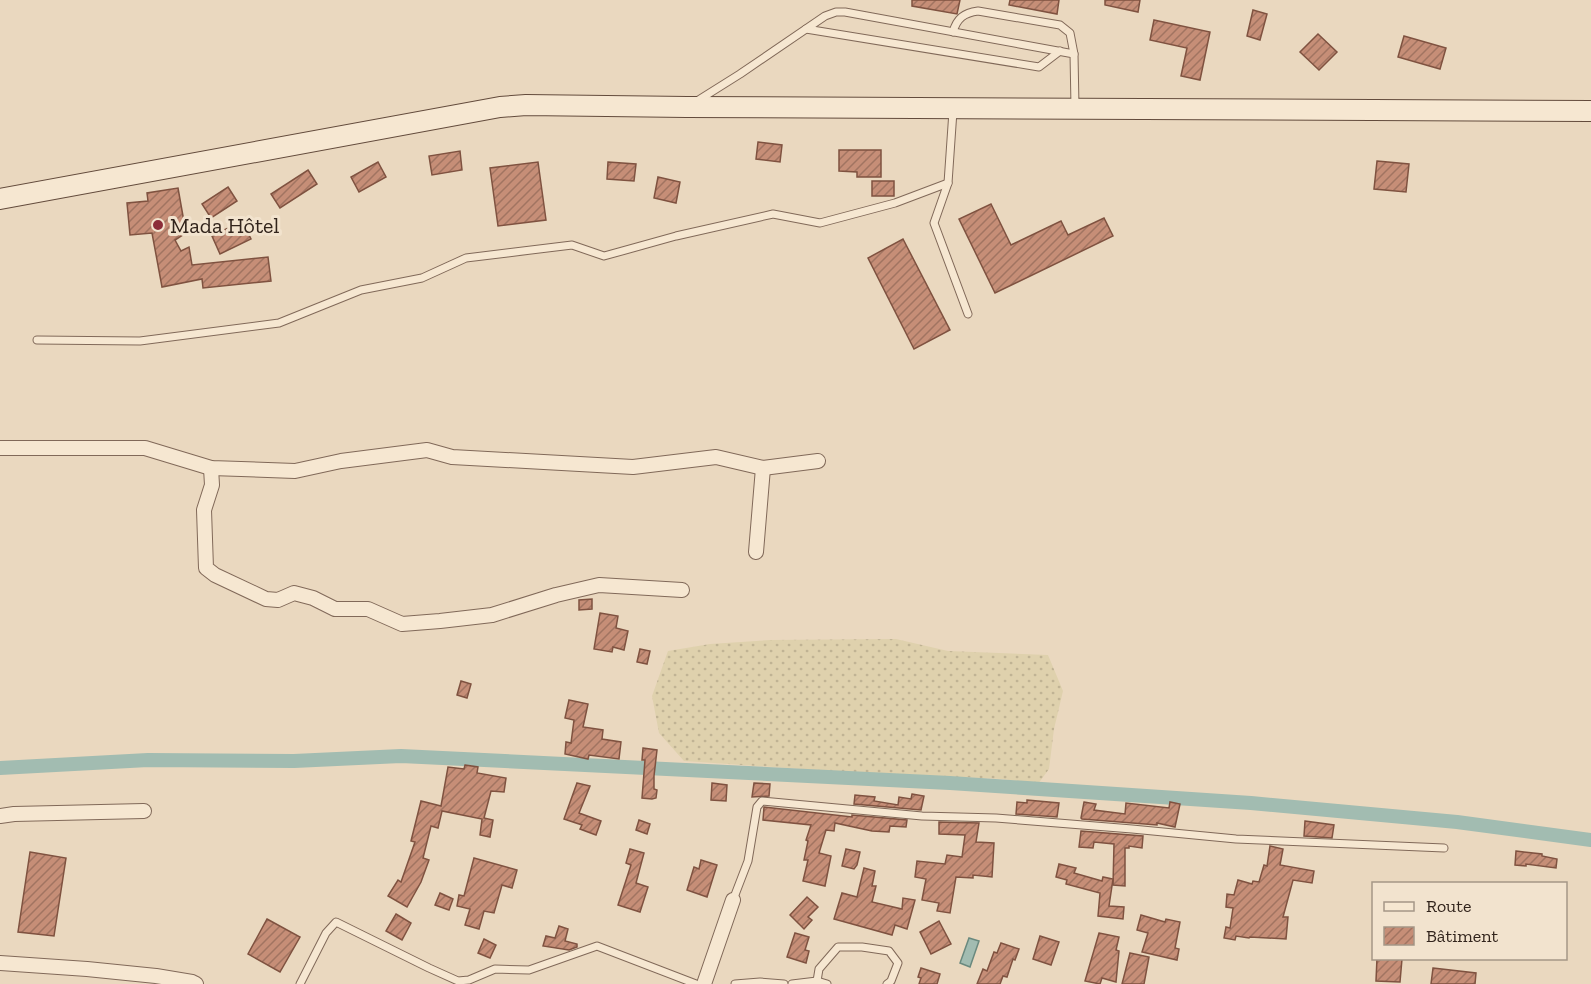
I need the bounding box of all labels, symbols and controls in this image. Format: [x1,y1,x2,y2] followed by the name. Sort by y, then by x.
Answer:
[170,212,279,239] place label: Mada Hôtel
[151,218,165,232] marker: Mada Hôtel
[1372,882,1567,960] legend
[1426,895,1471,917] text: Route
[1426,925,1499,947] text: Bâtiment

